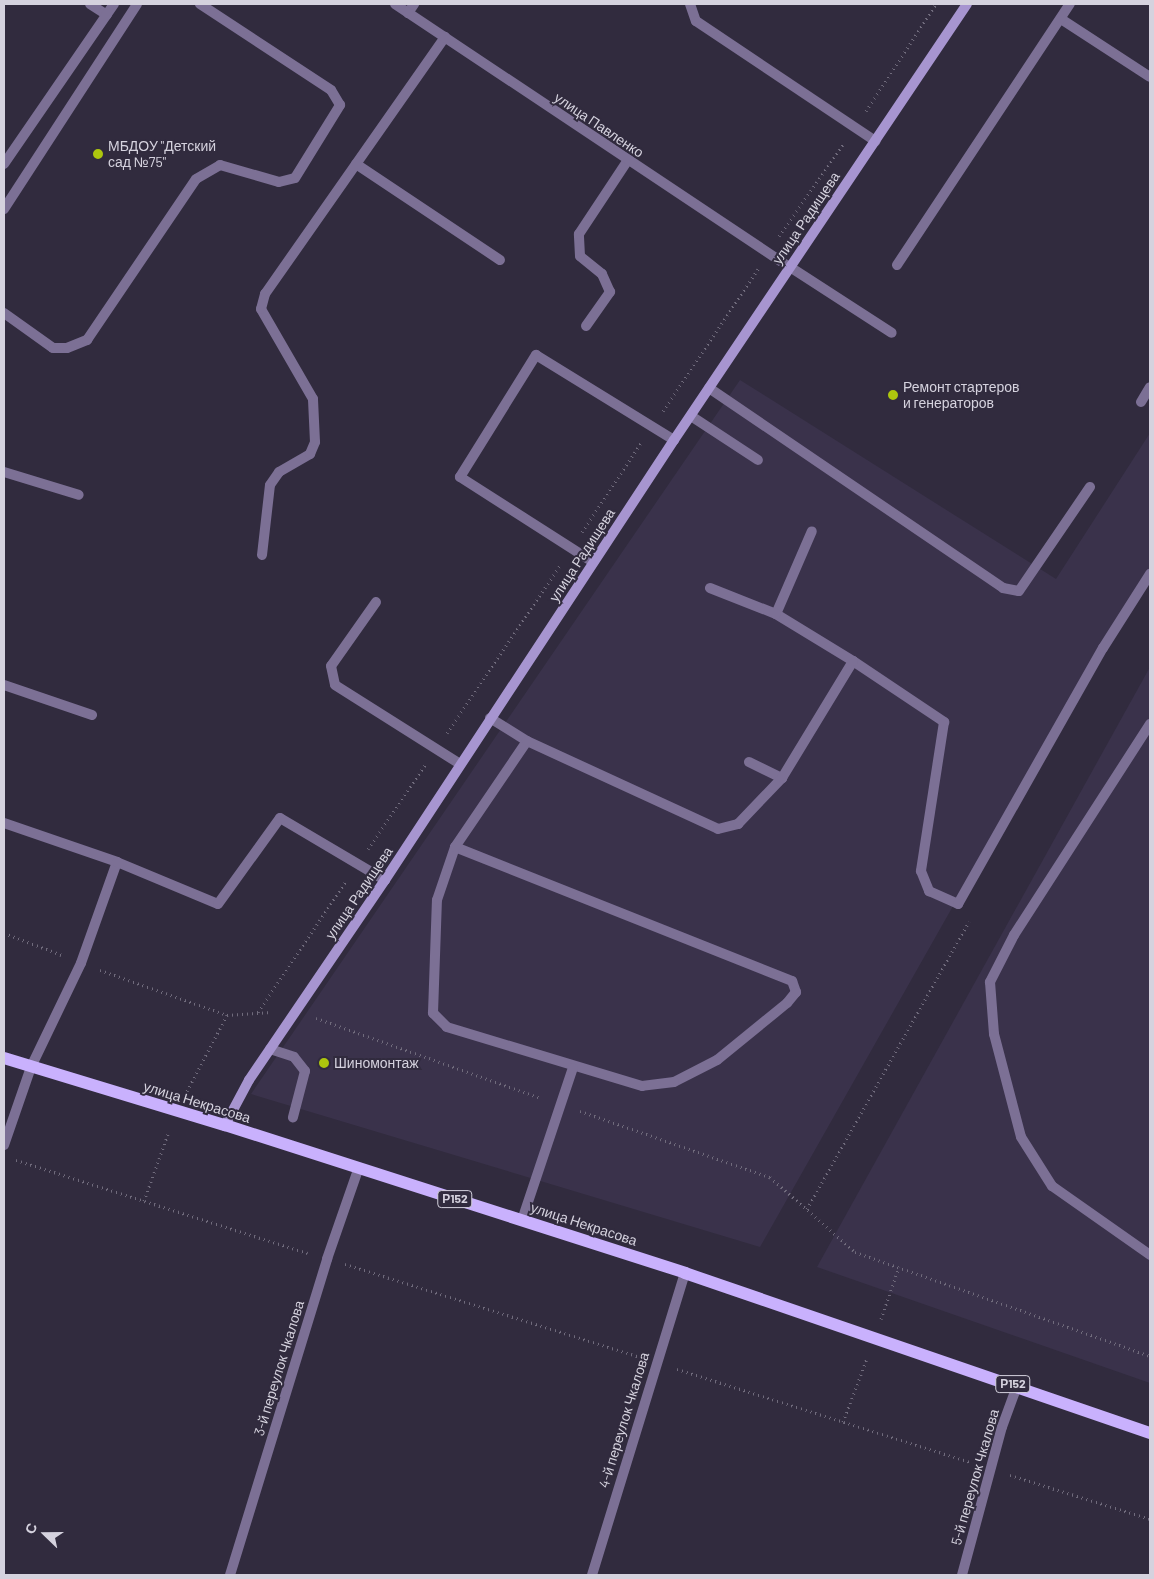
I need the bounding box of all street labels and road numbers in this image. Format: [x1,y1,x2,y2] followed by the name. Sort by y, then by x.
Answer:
[551,89,647,161] street label: улица Павленко
[769,168,843,268] street label: улица Радищева
[546,505,618,605] street label: улица Радищева
[322,843,396,943] street label: улица Радищева
[142,1078,252,1126] street label: улица Некрасова
[436,1190,474,1208] road number: Р152
[529,1199,639,1249] street label: улица Некрасова
[250,1298,308,1438] street label: 3-й переулок Чкалова
[595,1350,653,1490] street label: 4-й переулок Чкалова
[994,1375,1032,1394] road number: Р152
[948,1407,1002,1547] street label: 5-й переулок Чкалова

